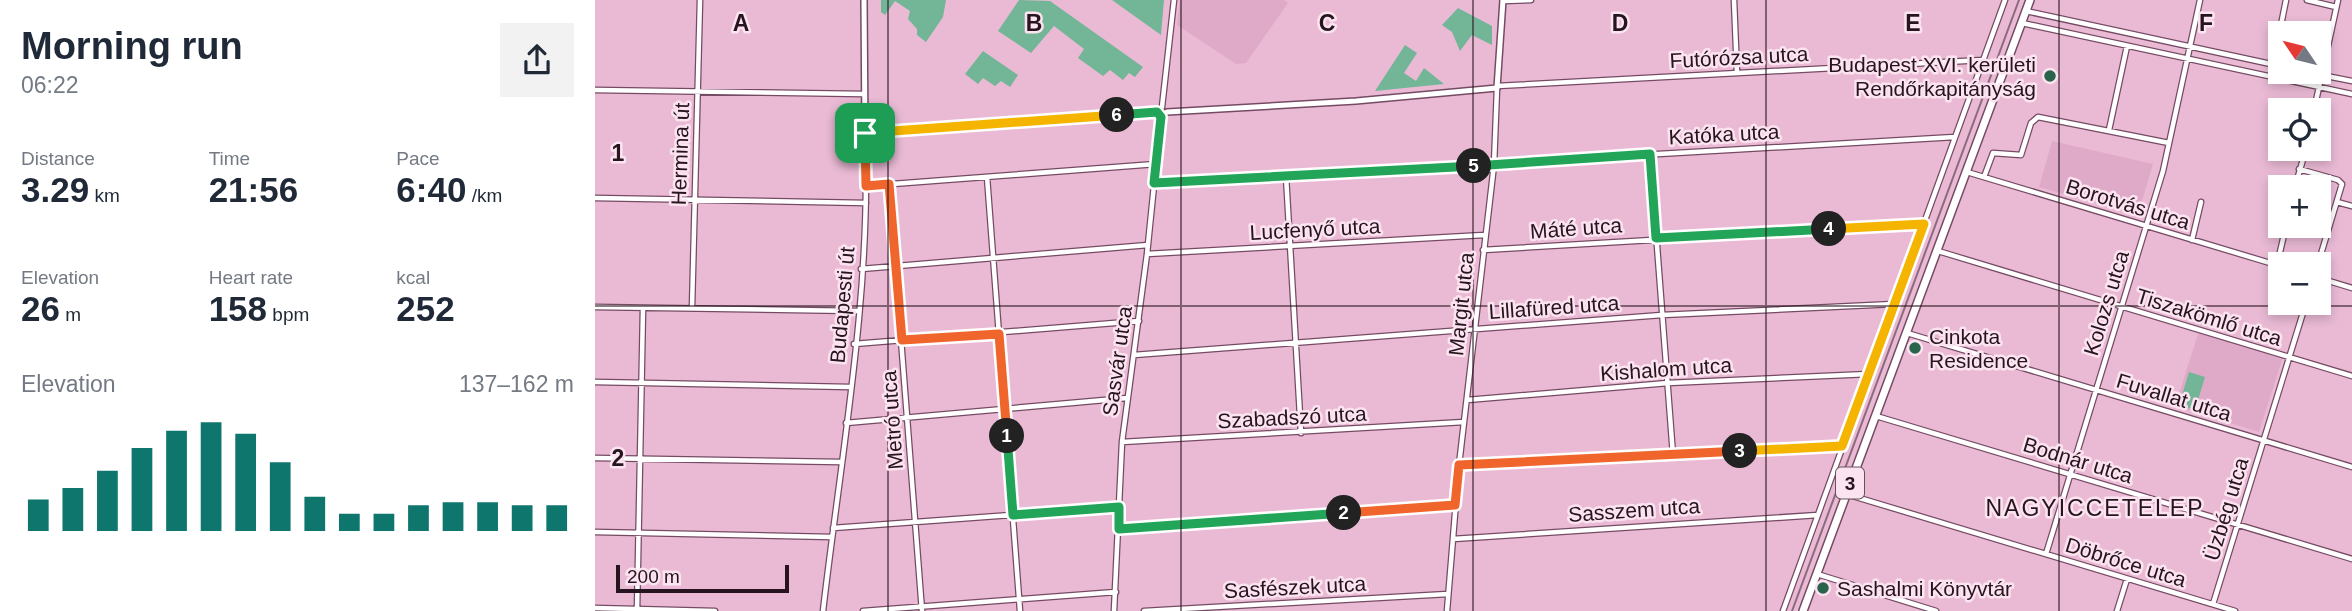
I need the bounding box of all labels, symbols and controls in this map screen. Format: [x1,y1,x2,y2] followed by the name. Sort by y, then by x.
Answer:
[733,10,749,36] text: A
[1026,10,1042,36] text: B
[1319,10,1335,36] text: C
[1612,10,1628,36] text: D
[1905,10,1921,36] text: E
[2199,10,2213,36] text: F
[2268,21,2331,84] north arrow
[2268,21,2331,315] map controls
[500,23,574,97] button: share
[21,25,243,67] text: Morning run
[1669,42,1809,72] street label: Futórózsa utca
[1828,53,2036,100] place label: Budapest XVI. kerületi Rendőrkapitányság
[2042,68,2058,84] marker: Budapest XVI. kerületi Rendőrkapitányság
[21,72,79,98] text: 06:22
[1099,97,1135,132] pin: 6
[2268,98,2331,161] button: locate
[667,102,693,206] street label: Hermina út
[835,103,895,163] pin
[1111,104,1122,125] text: 6
[846,114,884,152] icon: arrive
[1668,120,1780,148] street label: Katóka utca
[612,140,625,166] text: 1
[21,148,95,169] text: Distance
[209,148,250,169] text: Time
[396,148,440,169] text: Pace
[1457,148,1491,184] pin: 5
[1468,155,1479,176] text: 5
[21,170,89,209] text: 3.29
[209,170,298,209] text: 21:56
[396,170,466,209] text: 6:40
[2063,174,2193,234] street label: Borotvás utca
[2268,175,2331,238] button: +
[89,185,120,206] text: km
[466,185,502,206] text: /km
[1811,212,1847,246] pin: 4
[1529,213,1623,243] street label: Máté utca
[1249,214,1381,244] street label: Lucfenyő utca
[1823,218,1834,239] text: 4
[825,246,859,364] street label: Budapesti út
[2079,247,2133,358] street label: Kolozs utca
[1444,251,1478,357] street label: Margit utca
[2268,252,2331,315] button: −
[21,267,99,288] text: Elevation
[209,267,293,288] text: Heart rate
[396,267,430,288] text: kcal
[2133,284,2285,350] street label: Tiszakömlő utca
[21,289,60,328] text: 26
[209,289,267,328] text: 158
[396,289,455,328] text: 252
[1488,291,1620,323] street label: Lillafüred utca
[60,304,81,325] text: m
[267,304,309,325] text: bpm
[1098,304,1136,418] street label: Sasvár utca
[1929,325,2028,372] place label: Cinkota Residence
[1907,340,1923,356] marker: Cinkota Residence
[1599,353,1733,385] street label: Kishalom utca
[877,369,907,470] street label: Metró utca
[2114,369,2235,425] street label: Fuvallat utca
[21,371,116,397] text: Elevation
[459,371,574,397] text: 137–162 m
[1217,402,1368,432] street label: Szabadszó utca
[989,418,1025,453] pin: 1
[1001,425,1012,446] text: 1
[2020,432,2136,488] street label: Bodnár utca
[1723,434,1757,468] pin: 3
[1734,440,1745,461] text: 3
[612,445,624,471] text: 2
[2199,455,2253,563] street label: Üzbég utca
[1836,468,1864,498] road number: 3
[1567,494,1701,526] street label: Sasszem utca
[1986,495,2205,521] district label: NAGYICCETELEP
[1327,496,1361,530] pin: 2
[1338,502,1349,523] text: 2
[2063,533,2189,591] street label: Döbrőce utca
[616,562,789,594] scale bar
[627,566,680,587] text: 200 m
[1223,572,1367,602] street label: Sasfészek utca
[1837,577,2012,600] place label: Sashalmi Könyvtár
[1815,580,1831,596] marker: Sashalmi Könyvtár

